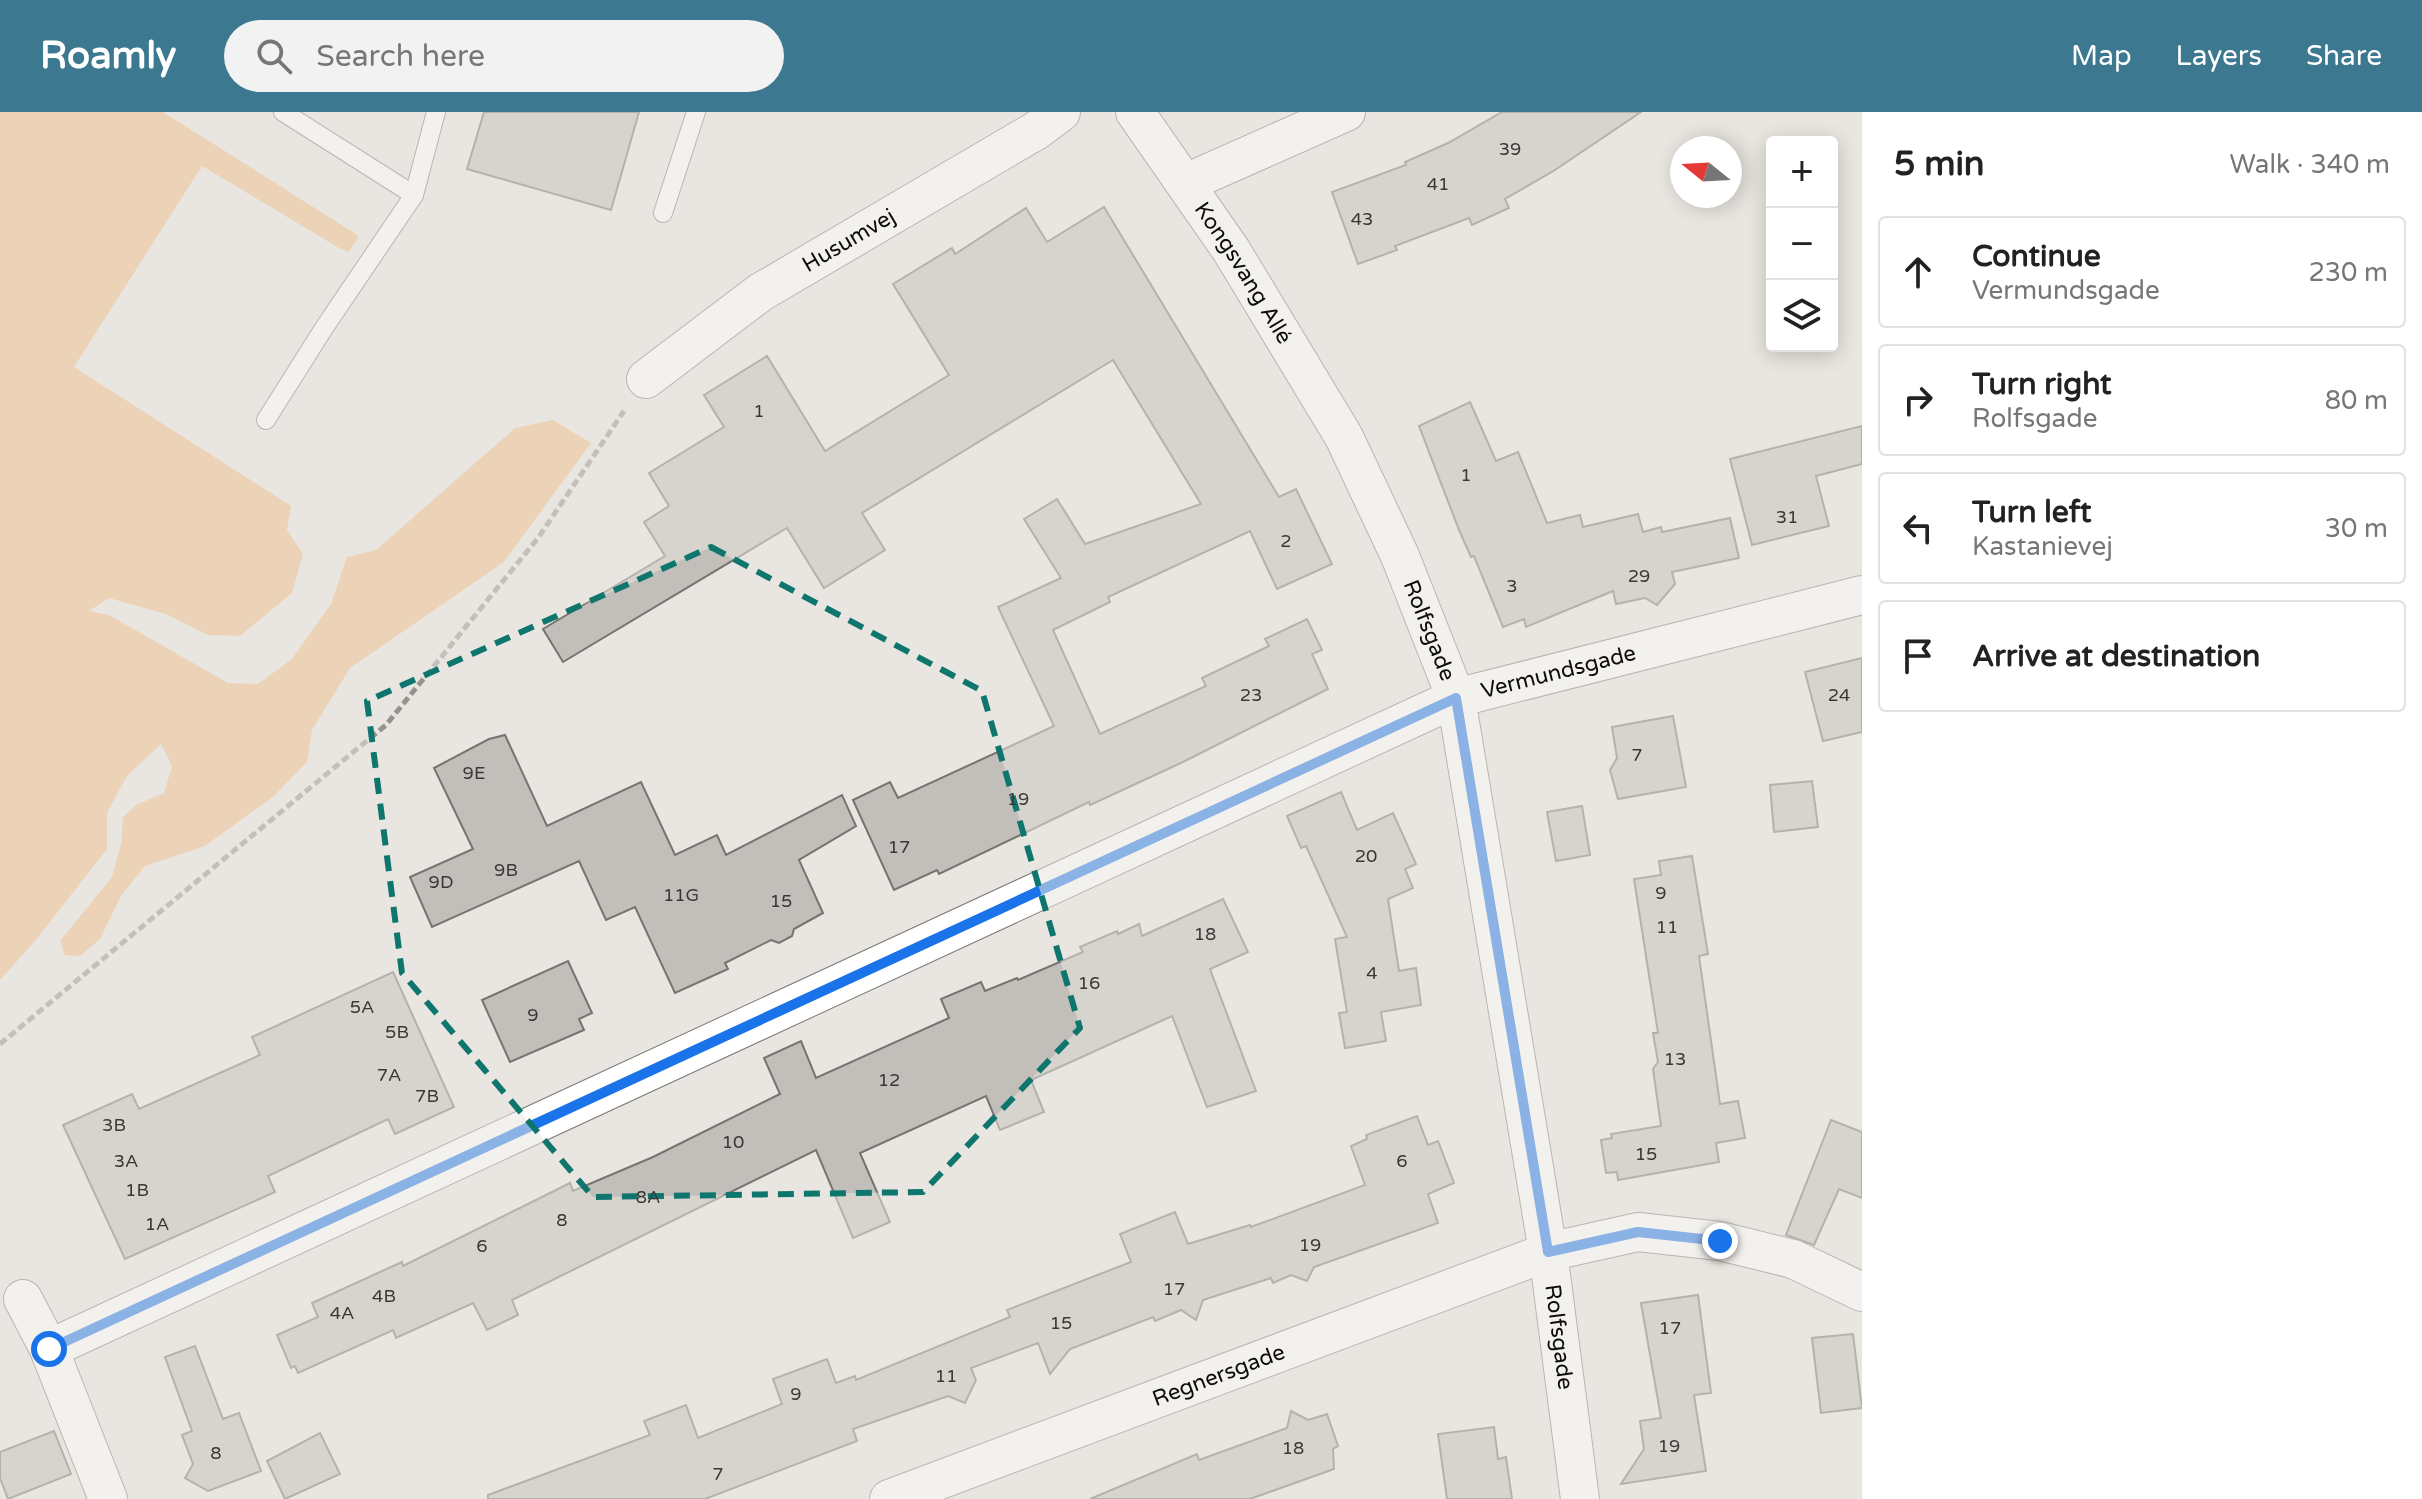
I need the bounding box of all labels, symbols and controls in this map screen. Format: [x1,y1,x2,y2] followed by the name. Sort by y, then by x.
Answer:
[224,20,784,92] search box
[40,33,176,79] text: Roamly
[252,34,296,78] icon: search
[316,38,485,75] text: Search here
[2071,39,2132,73] text: Map
[2176,39,2262,73] text: Layers
[2306,39,2382,73] text: Share
[1670,136,1742,208] north arrow
[1766,136,1838,352] map controls
[1766,136,1838,208] button: +
[1499,138,1521,160] house number: 39
[1894,144,1985,185] text: 5 min
[2230,149,2390,180] text: Walk · 340 m
[1427,173,1449,195] house number: 41
[1189,197,1298,348] street label: Kongsvang Allé
[798,203,900,278] street label: Husumvej
[1351,208,1373,230] house number: 43
[1766,208,1838,280] button: −
[1972,238,2101,275] text: Continue
[1896,250,1940,294] icon: ahead
[2308,257,2388,288] text: 230 m
[1972,275,2160,306] text: Vermundsgade
[1766,280,1838,352] button: layers
[1972,366,2112,403] text: Turn right
[1896,378,1940,422] icon: right
[2325,385,2388,416] text: 80 m
[753,400,765,422] house number: 1
[1972,403,2097,434] text: Rolfsgade
[1460,464,1472,486] house number: 1
[1972,494,2091,531] text: Turn left
[1776,506,1798,528] house number: 31
[1896,506,1940,550] icon: left
[2325,513,2388,544] text: 30 m
[1280,530,1292,552] house number: 2
[1972,531,2113,562] text: Kastanievej
[1628,565,1650,587] house number: 29
[1506,575,1518,597] house number: 3
[1398,576,1461,684] street label: Rolfsgade
[1896,634,1940,678] icon: arrive
[1972,638,2260,675] text: Arrive at destination
[1478,640,1639,704] street label: Vermundsgade
[1240,684,1262,706] house number: 23
[1828,684,1850,706] house number: 24
[1631,744,1643,766] house number: 7
[463,762,485,784] house number: 9E
[1007,788,1029,810] house number: 19
[888,836,910,858] house number: 17
[1355,845,1377,867] house number: 20
[494,859,518,881] house number: 9B
[429,871,453,893] house number: 9D
[1655,882,1667,904] house number: 9
[663,884,699,906] house number: 11G
[770,890,792,912] house number: 15
[1656,916,1678,938] house number: 11
[1194,923,1216,945] house number: 18
[1366,962,1378,984] house number: 4
[1078,972,1100,994] house number: 16
[350,996,374,1018] house number: 5A
[527,1004,539,1026] house number: 9
[385,1021,409,1043] house number: 5B
[1664,1048,1686,1070] house number: 13
[377,1064,401,1086] house number: 7A
[878,1069,900,1091] house number: 12
[415,1085,439,1107] house number: 7B
[102,1114,126,1136] house number: 3B
[722,1131,744,1153] house number: 10
[1635,1143,1657,1165] house number: 15
[114,1150,138,1172] house number: 3A
[1396,1150,1408,1172] house number: 6
[125,1179,149,1201] house number: 1B
[636,1186,660,1208] house number: 8A
[556,1209,568,1231] house number: 8
[145,1213,169,1235] house number: 1A
[1702,1223,1738,1259] route end
[1299,1234,1321,1256] house number: 19
[476,1235,488,1257] house number: 6
[1163,1278,1185,1300] house number: 17
[1539,1283,1579,1391] street label: Rolfsgade
[372,1285,396,1307] house number: 4B
[330,1302,354,1324] house number: 4A
[1050,1312,1072,1334] house number: 15
[1659,1317,1681,1339] house number: 17
[31,1331,67,1367] route start
[1149,1339,1288,1412] street label: Regnersgade
[935,1365,957,1387] house number: 11
[790,1383,802,1405] house number: 9
[1658,1435,1680,1457] house number: 19
[1282,1437,1304,1459] house number: 18
[210,1442,222,1464] house number: 8
[712,1463,724,1485] house number: 7

